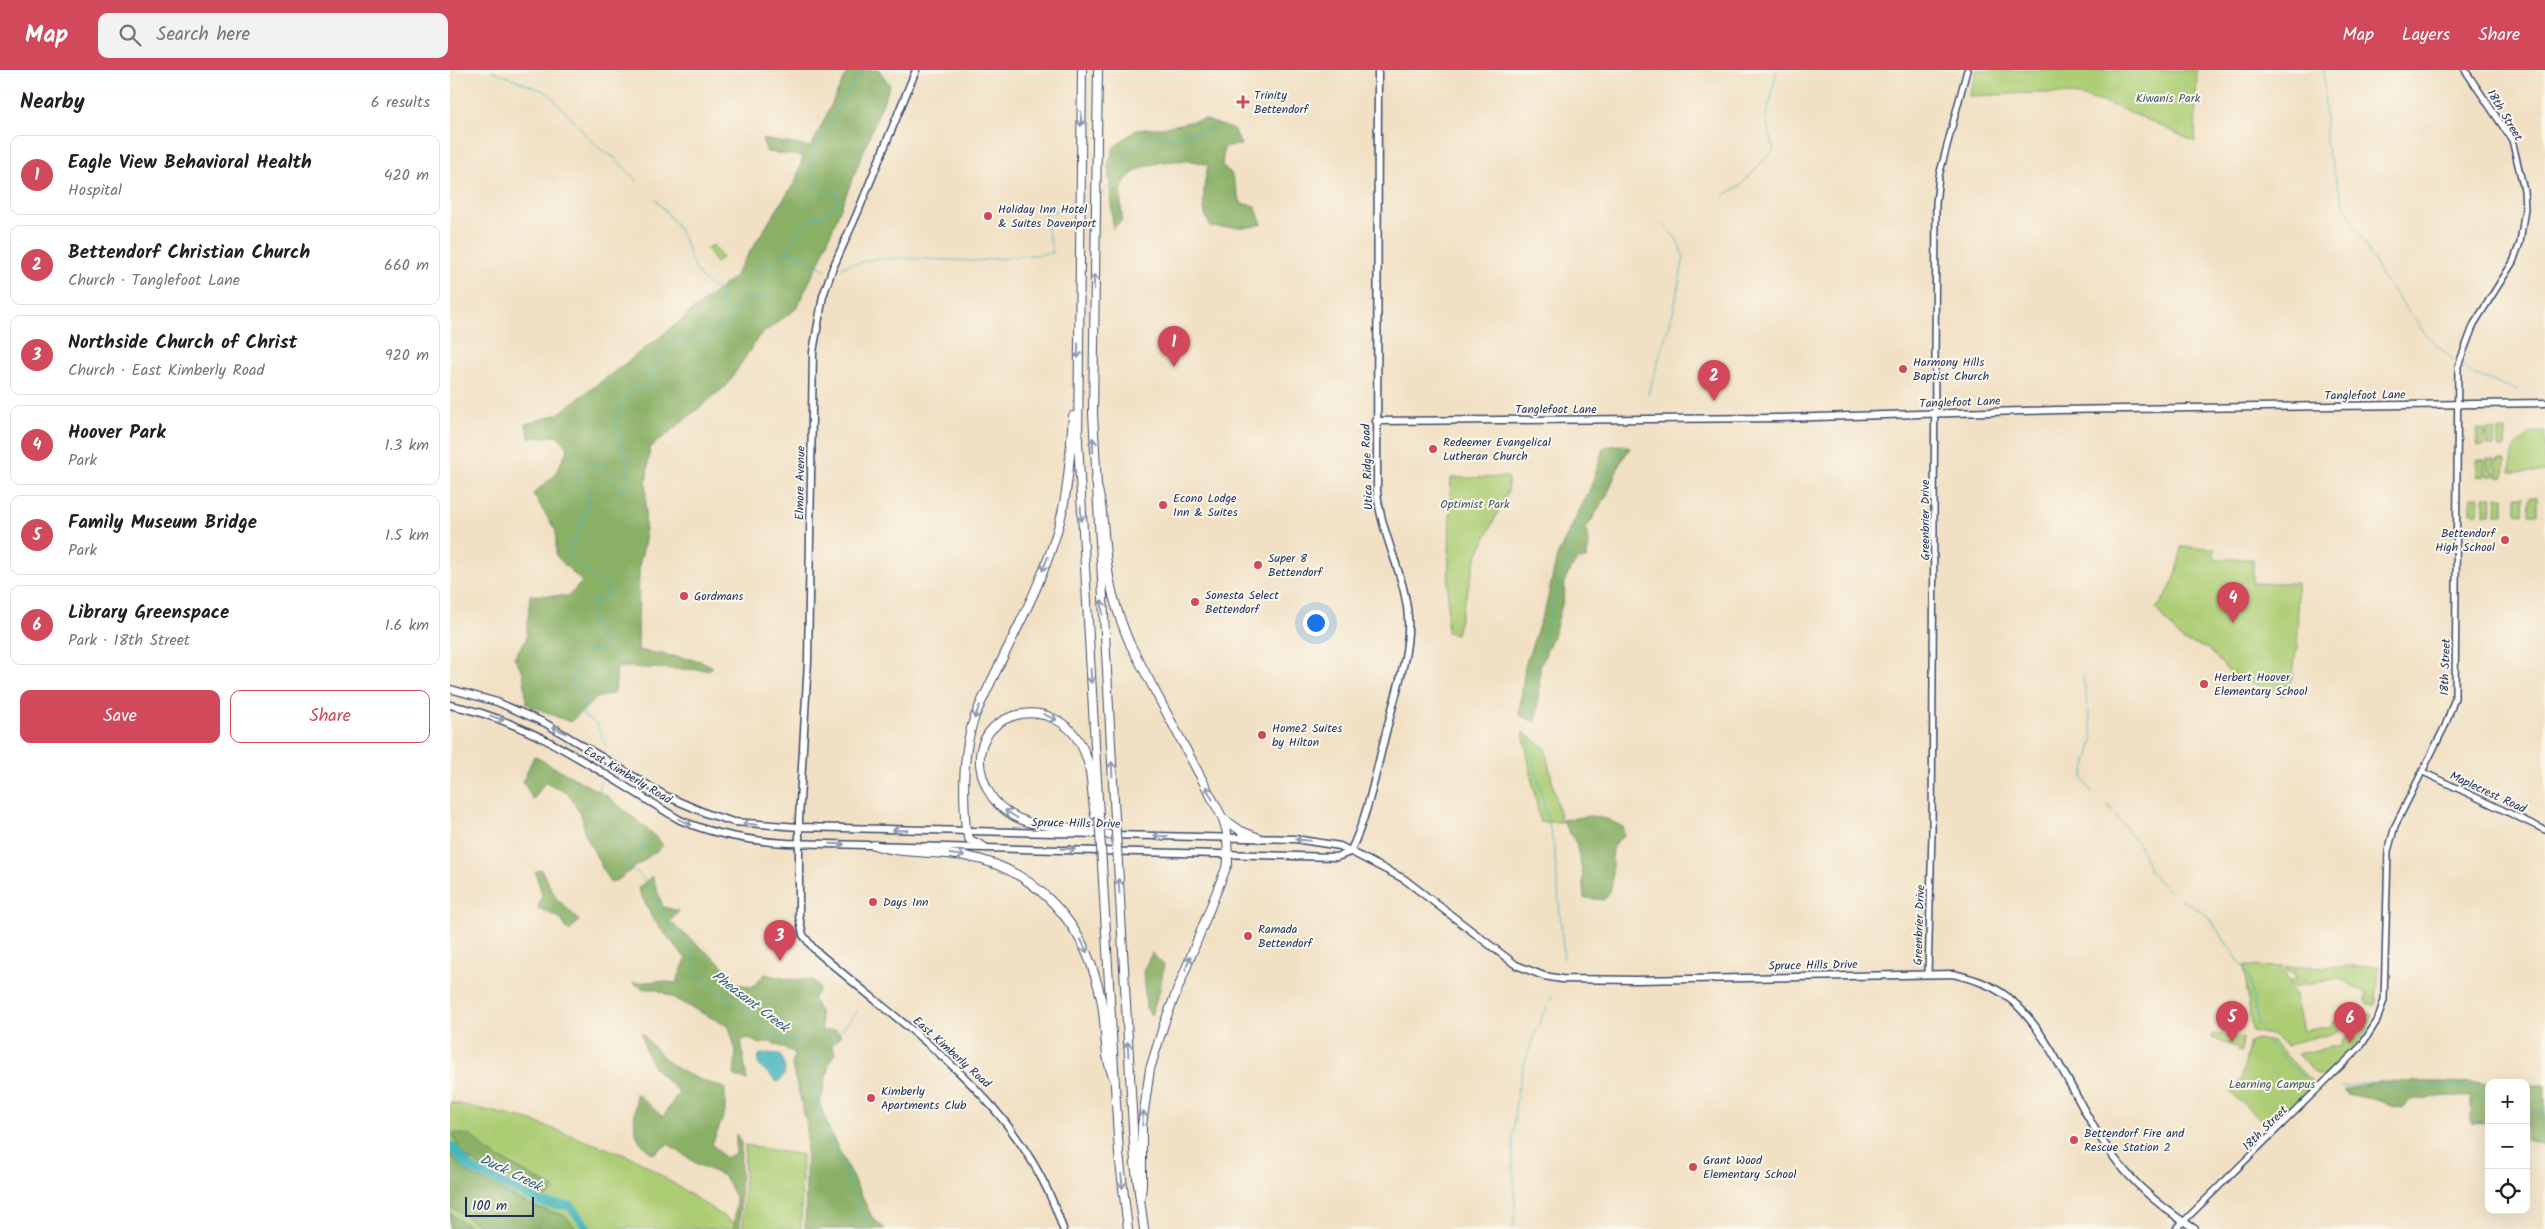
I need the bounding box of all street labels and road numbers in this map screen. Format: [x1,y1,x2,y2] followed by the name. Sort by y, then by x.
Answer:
[2482,86,2528,145] street label: 18th Street
[2324,385,2406,406] street label: Tanglefoot Lane
[1919,392,2002,413] street label: Tanglefoot Lane
[1515,400,1597,419] street label: Tanglefoot Lane
[1356,423,1378,510] street label: Utica Ridge Road
[790,445,811,520] street label: Elmore Avenue
[1916,479,1935,560] street label: Greenbrier Drive
[2435,638,2456,696] street label: 18th Street
[580,742,676,810] street label: East Kimberly Road
[2446,766,2530,819] street label: Maplecrest Road
[1031,813,1121,834] street label: Spruce Hills Drive
[1909,884,1930,966] street label: Greenbrier Drive
[1768,955,1858,976] street label: Spruce Hills Drive
[908,1012,996,1094] street label: East Kimberly Road
[2238,1101,2293,1155] street label: 18th Street

